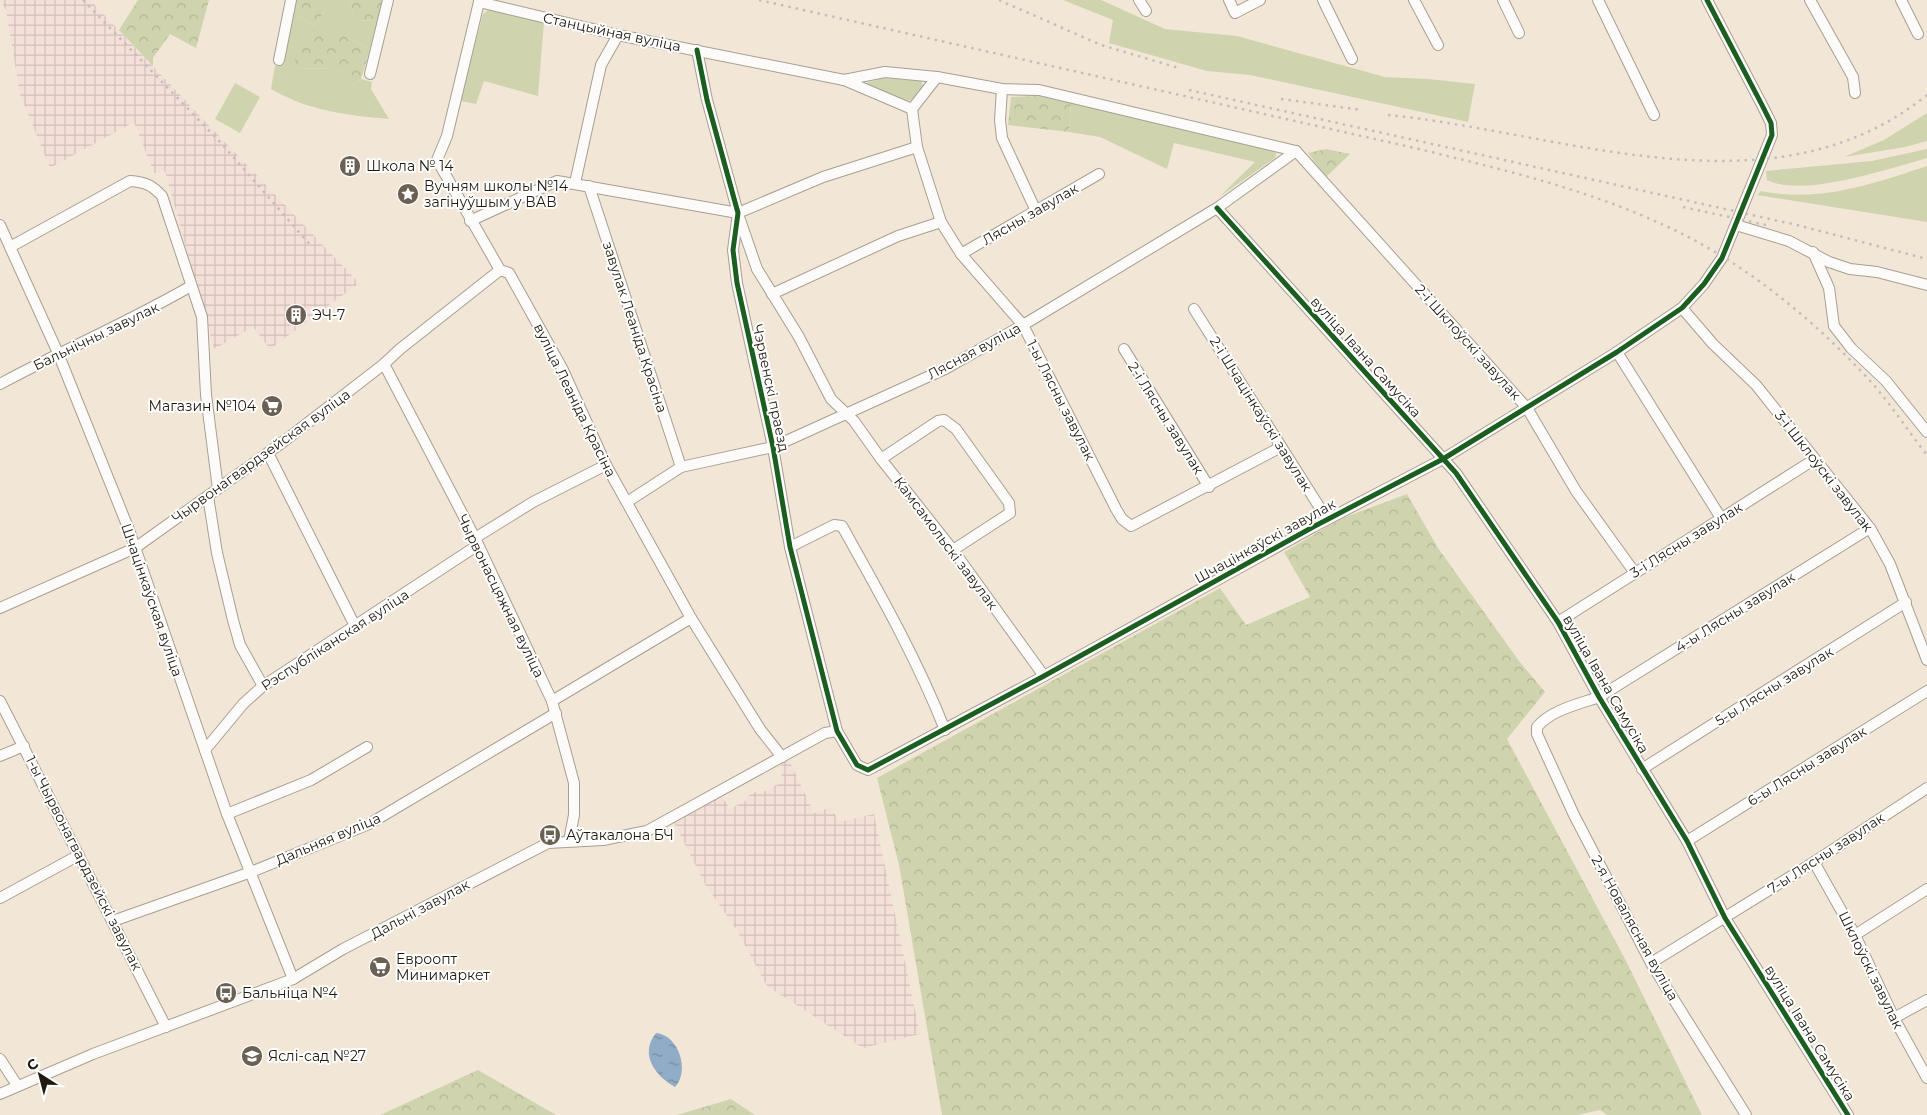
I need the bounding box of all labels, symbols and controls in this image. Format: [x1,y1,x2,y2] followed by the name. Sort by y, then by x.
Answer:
[541,9,683,55] street label: Станцыйная вуліца
[338,154,362,178] building icon: Школа № 14
[366,157,454,175] place label: Школа № 14
[424,177,569,211] place label: Вучням школы №14 загінуўшым у ВАВ
[979,179,1081,249] street label: Лясны завулак
[396,182,420,206] place icon: Вучням школы №14 загінуўшым у ВАВ
[599,239,671,415] street label: завулак Леаніда Красіна
[1411,280,1525,404] street label: 2-і Шклоўскі завулак
[1307,293,1425,421] street label: вуліца Івана Самусіка
[30,298,162,374] street label: Бальнічны завулак
[284,303,308,327] building icon: ЭЧ-7
[312,306,345,324] place label: ЭЧ-7
[924,319,1024,383] street label: Лясная вуліца
[530,320,620,480] street label: вуліца Леаніда Красіна
[749,322,793,454] street label: Чэрвенскі праезд
[1206,333,1316,495] street label: 2-і Шчацінкаўскі завулак
[1023,337,1099,463] street label: 1-ы Лясны завулак
[1124,359,1208,477] street label: 2-і Лясны завулак
[168,385,354,527] street label: Чырвонагвардзейская вуліца
[260,394,284,418] supermarket icon: Магазин №104
[149,397,257,415] place label: Магазин №104
[1771,407,1877,535] street label: 3-і Шклоўскі завулак
[890,473,1002,613] street label: Камсамольскі завулак
[1191,495,1339,587] street label: Шчацінкаўскі завулак
[1627,498,1745,582] street label: 3-і Лясны завулак
[454,511,548,681] street label: Чырвонасцяжная вуліца
[117,521,187,679] street label: Шчацінкаўская вуліца
[1672,568,1798,656] street label: 4-ы Лясны завулак
[258,585,412,695] street label: Рэспубліканская вуліца
[1559,612,1653,756] street label: вуліца Івана Самусіка
[1711,642,1837,730] street label: 5-ы Лясны завулак
[1744,722,1870,810] street label: 6-ы Лясны завулак
[22,753,146,973] street label: 1-ы Чырвонагвардзейскі завулак
[1764,808,1888,898] street label: 7-ы Лясны завулак
[273,809,383,869] street label: Дальняя вуліца
[538,823,562,847] bus stop icon: Аўтакалона БЧ
[566,826,674,844] place label: Аўтакалона БЧ
[1587,852,1683,1004] street label: 2-я Новалясная вуліца
[367,875,473,943] street label: Дальні завулак
[1835,908,1907,1032] street label: Шклоўскі завулак
[396,950,490,984] place label: Евроопт Минимаркет
[368,955,392,979] supermarket icon: Евроопт Минимаркет
[1761,962,1859,1104] street label: вуліца Івана Самусіка
[214,981,238,1005] bus stop icon: Бальніца №4
[242,984,338,1002] place label: Бальніца №4
[240,1044,264,1068] school or university icon: Яслі-сад №27
[268,1047,366,1065] place label: Яслі-сад №27
[15,1050,65,1100] north arrow
[23,1054,42,1075] text: С

